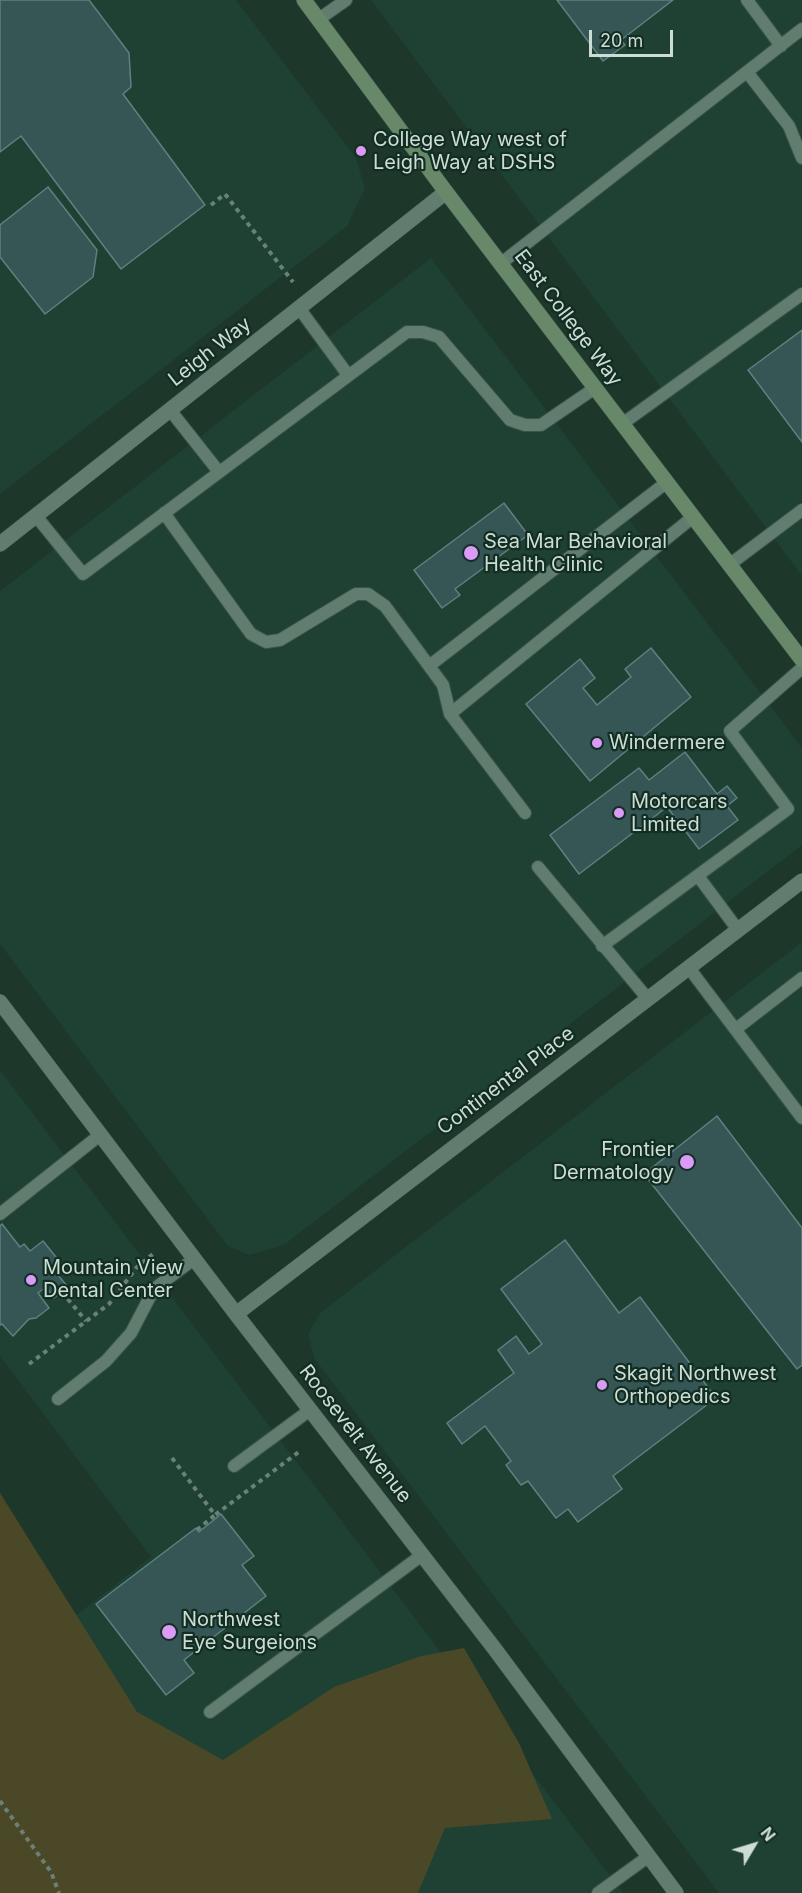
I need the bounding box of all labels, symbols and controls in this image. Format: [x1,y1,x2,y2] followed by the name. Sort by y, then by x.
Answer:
[592,18,676,56] scale bar
[600,30,643,51] text: 20 m
[373,128,567,175] place label: College Way west of Leigh Way at DSHS
[354,144,368,158] marker: College Way west of Leigh Way at DSHS
[509,245,627,391] street label: East College Way
[164,312,256,392] street label: Leigh Way
[484,530,667,577] place label: Sea Mar Behavioral Health Clinic
[462,544,480,562] marker: Sea Mar Behavioral Health Clinic
[609,731,725,755] place label: Windermere
[590,736,604,750] marker: Windermere
[631,790,728,837] place label: Motorcars Limited
[612,806,626,820] marker: Motorcars Limited
[433,1022,579,1140] street label: Continental Place
[553,1138,674,1185] place label: Frontier Dermatology
[678,1153,696,1171] marker: Frontier Dermatology
[43,1256,183,1303] place label: Mountain View Dental Center
[24,1273,38,1287] marker: Mountain View Dental Center
[294,1360,416,1508] street label: Roosevelt Avenue
[614,1362,776,1409] place label: Skagit Northwest Orthopedics
[595,1378,609,1392] marker: Skagit Northwest Orthopedics
[182,1608,317,1655] place label: Northwest Eye Surgeions
[160,1623,178,1641] marker: Northwest Eye Surgeions
[724,1815,784,1875] north arrow
[757,1823,780,1845] text: N

